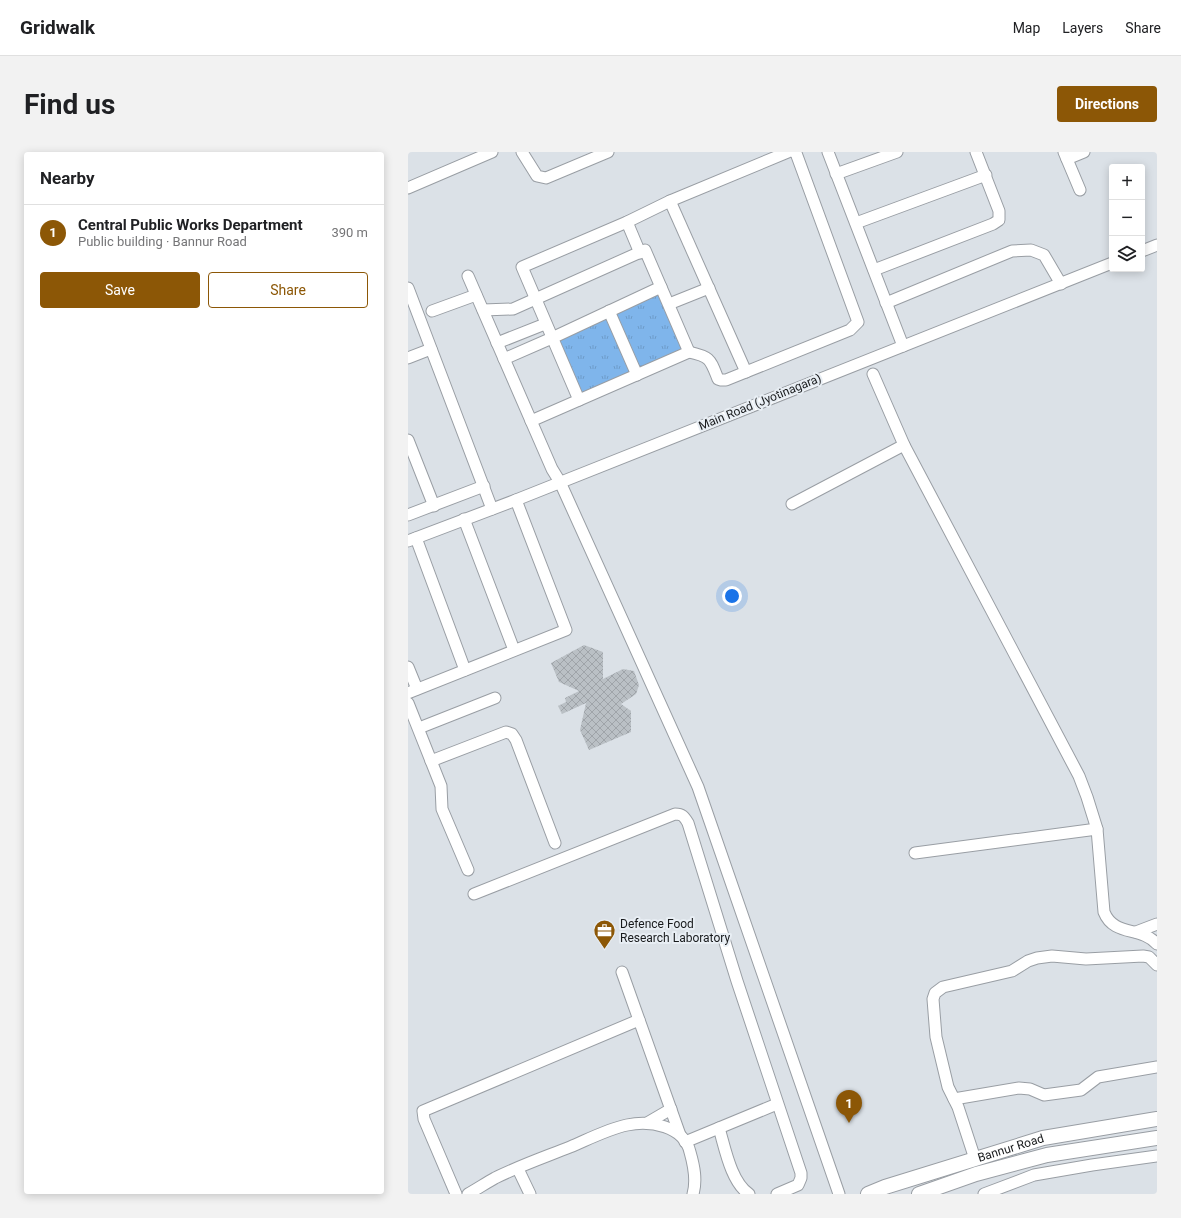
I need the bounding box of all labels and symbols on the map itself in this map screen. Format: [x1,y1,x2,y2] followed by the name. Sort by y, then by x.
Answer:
[697,371,823,433] street label: Main Road (Jyotinagara)
[722,586,742,606] your location
[620,917,730,945] place label: Defence Food Research Laboratory
[592,918,618,951] office icon: Defence Food Research Laboratory
[836,1090,862,1123] pin: 1
[976,1131,1046,1165] street label: Bannur Road

